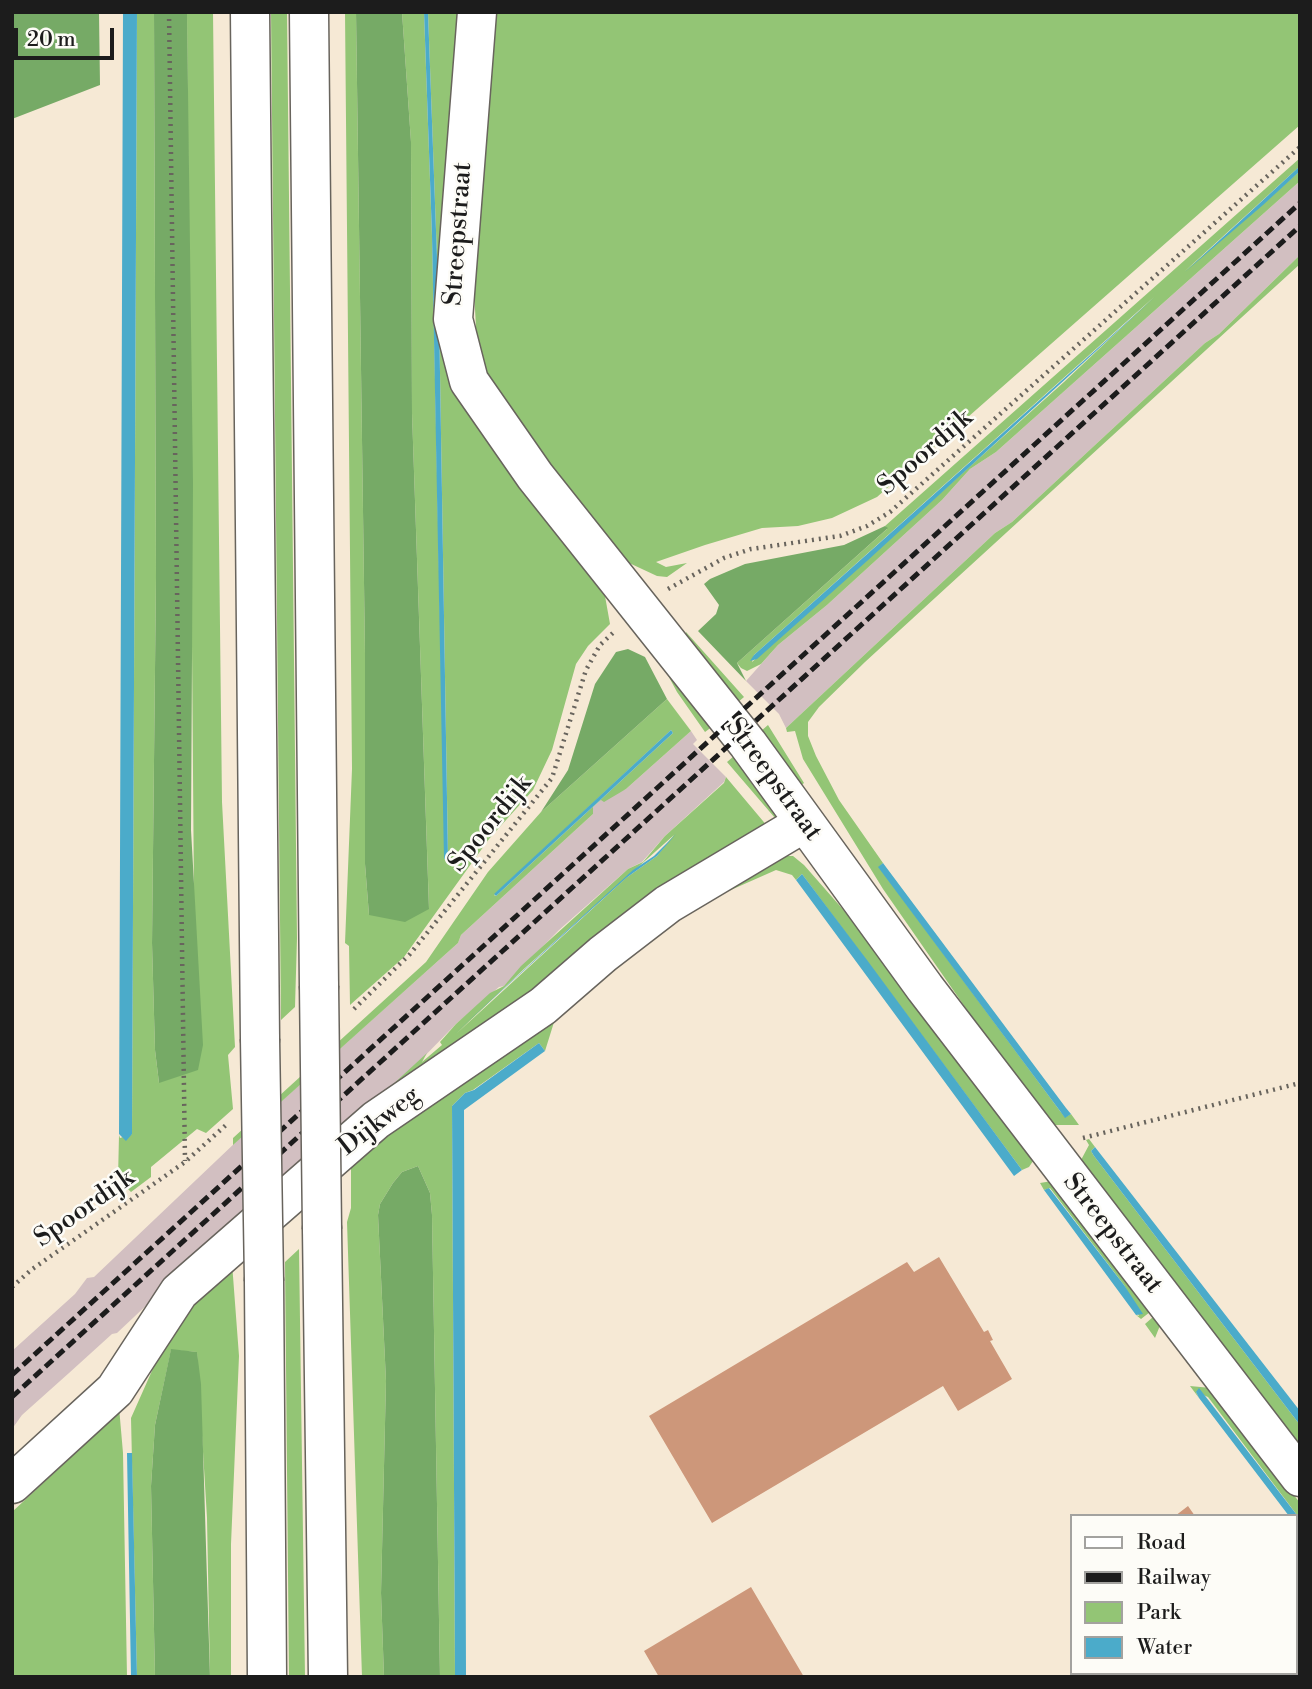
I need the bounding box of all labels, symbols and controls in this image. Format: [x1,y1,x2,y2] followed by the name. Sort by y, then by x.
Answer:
[18,14,117,58] scale bar
[27,27,76,53] text: 20 m
[438,161,480,307] street label: Streepstraat
[872,403,980,503] street label: Spoordijk
[718,713,828,847] street label: Streepstraat
[443,769,539,879] street label: Spoordijk
[333,1081,427,1163] street label: Dijkweg
[29,1163,141,1255] street label: Spoordijk
[1055,1168,1169,1300] street label: Streepstraat
[1070,1514,1298,1675] legend
[1137,1530,1186,1556] text: Road
[1137,1565,1211,1591] text: Railway
[1137,1600,1181,1626] text: Park
[1137,1635,1192,1661] text: Water

